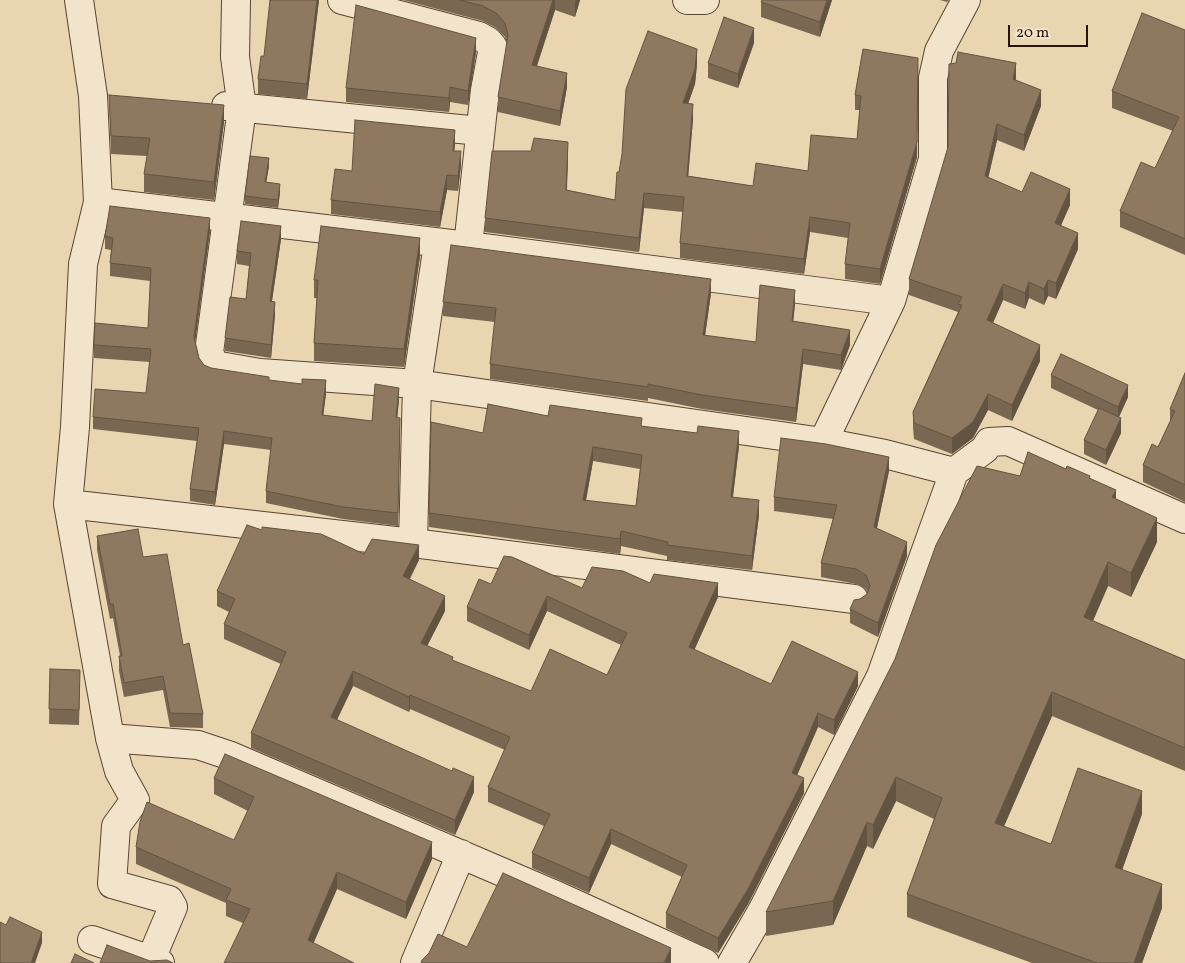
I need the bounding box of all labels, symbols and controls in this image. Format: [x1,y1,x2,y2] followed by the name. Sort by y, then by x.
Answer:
[1010,15,1090,47] scale bar
[1016,23,1049,44] text: 20 m

